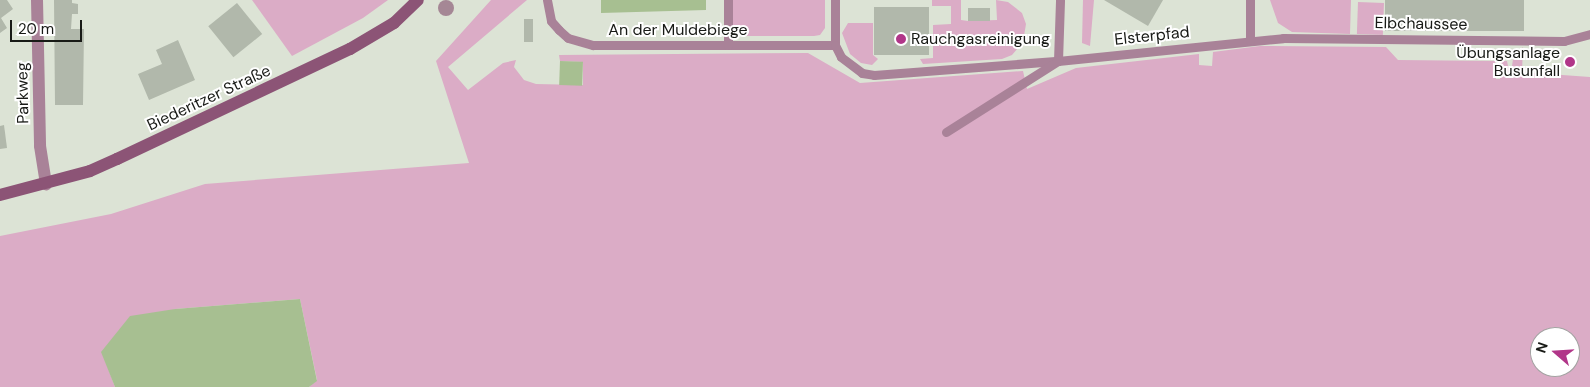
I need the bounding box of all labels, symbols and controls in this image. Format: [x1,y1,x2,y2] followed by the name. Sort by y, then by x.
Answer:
[12,10,85,42] scale bar
[1374,14,1468,34] street label: Elbchaussee
[18,19,54,39] text: 20 m
[608,20,748,40] street label: An der Muldebiege
[1114,23,1190,49] street label: Elsterpfad
[911,29,1050,49] place label: Rauchgasreinigung
[895,33,907,45] marker: Rauchgasreinigung
[1456,43,1560,81] place label: Übungsanlage Busunfall
[1564,56,1576,68] marker: Übungsanlage Busunfall
[144,61,274,135] street label: Biederitzer Straße
[13,62,33,124] street label: Parkweg
[1530,327,1580,377] north arrow
[1532,340,1552,355] text: N

